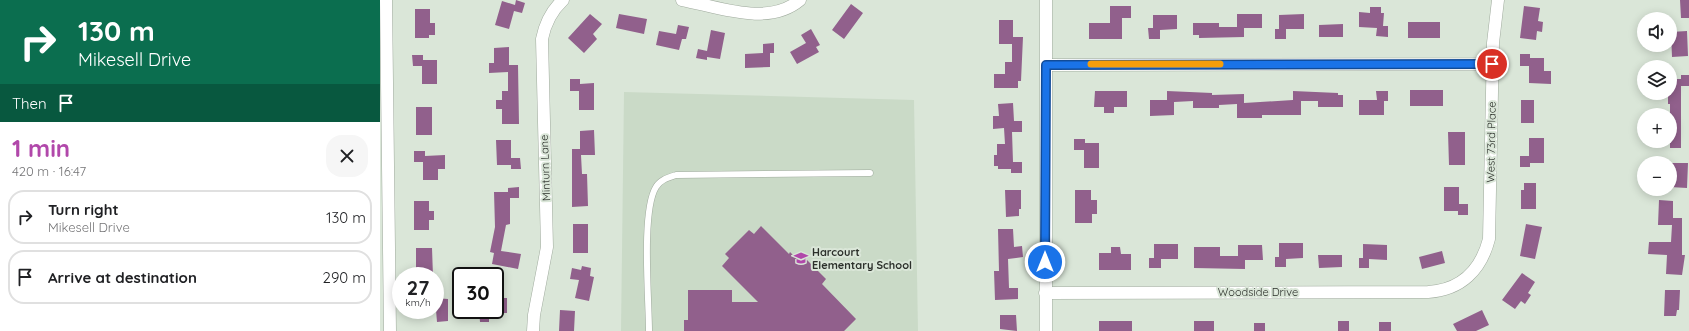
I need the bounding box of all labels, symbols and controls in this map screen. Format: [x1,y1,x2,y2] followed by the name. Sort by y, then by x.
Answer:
[1637,12,1677,196] map controls
[1637,12,1677,52] button: sound
[78,13,155,48] text: 130 m
[12,16,64,68] icon: right
[1475,47,1509,81] pin
[78,48,191,71] text: Mikesell Drive
[1481,53,1503,75] icon: arrive
[1637,60,1677,100] button: layers
[55,92,77,114] icon: arrive
[12,94,47,113] text: Then
[1483,101,1499,183] street label: West 73rd Place
[1637,108,1677,148] button: +
[12,133,70,163] text: 1 min
[326,135,368,177] button: close
[537,135,553,201] street label: Minturn Lane
[1637,156,1677,196] button: −
[12,163,86,179] text: 420 m · 16:47
[48,200,119,219] text: Turn right
[14,206,36,228] icon: right
[326,208,366,227] text: 130 m
[48,219,130,235] text: Mikesell Drive
[1024,241,1066,283] position arrow
[812,245,912,272] place label: Harcourt Elementary School
[793,250,809,266] school or university icon: Harcourt Elementary School
[14,266,36,288] icon: arrive
[452,267,504,319] speed limit sign: 30
[48,268,197,287] text: Arrive at destination
[323,268,366,287] text: 290 m
[407,275,429,300] text: 27
[1218,285,1298,299] street label: Woodside Drive
[405,296,431,309] text: km/h

